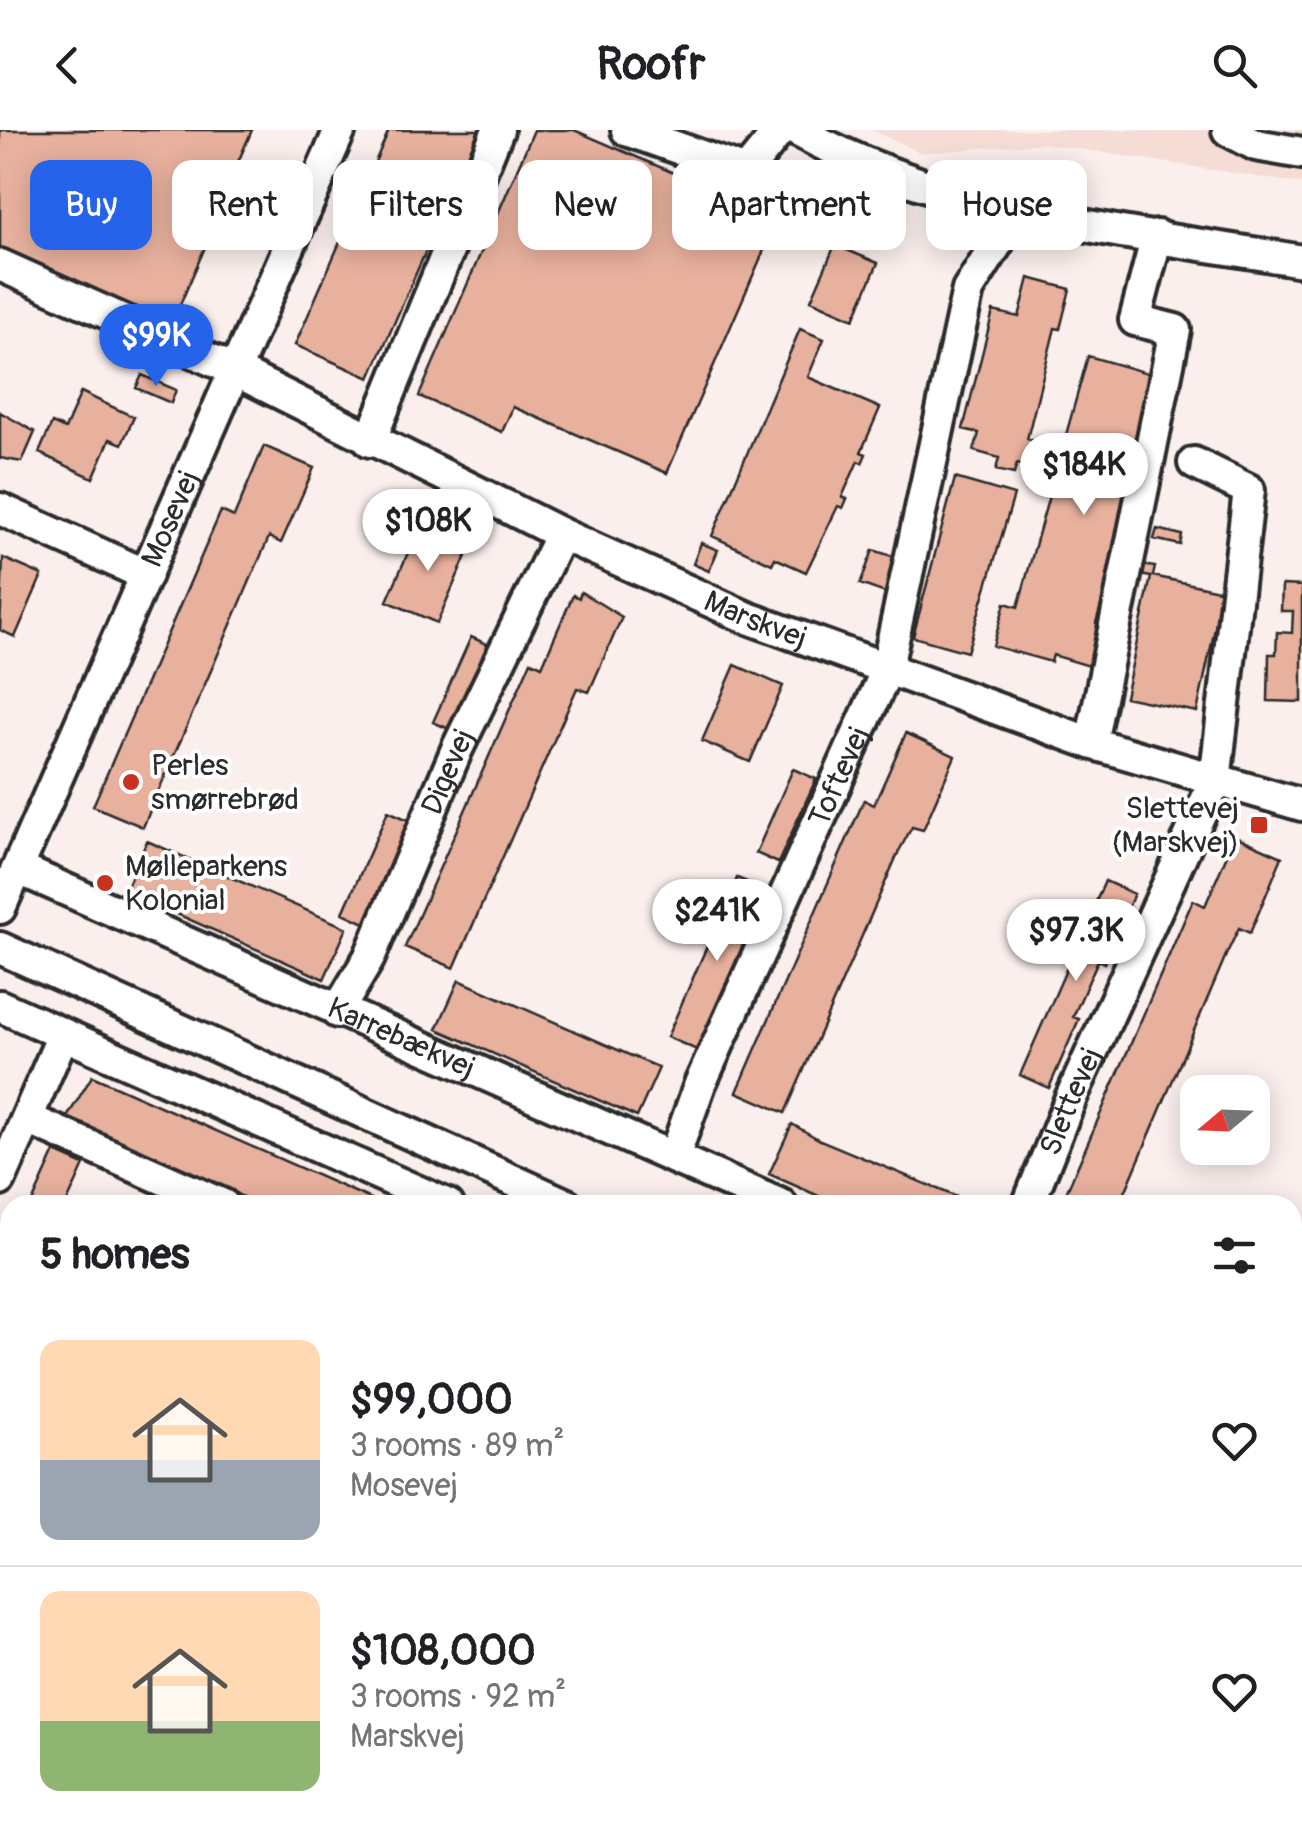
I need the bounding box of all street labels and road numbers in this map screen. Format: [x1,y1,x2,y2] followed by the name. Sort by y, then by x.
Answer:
[133,465,208,573] street label: Mosevej
[698,583,812,657] street label: Marskvej
[801,721,878,832] street label: Toftevej
[414,723,483,820] street label: Digevej
[322,989,481,1087] street label: Karrebækvej
[1032,1042,1110,1161] street label: Slettevej

